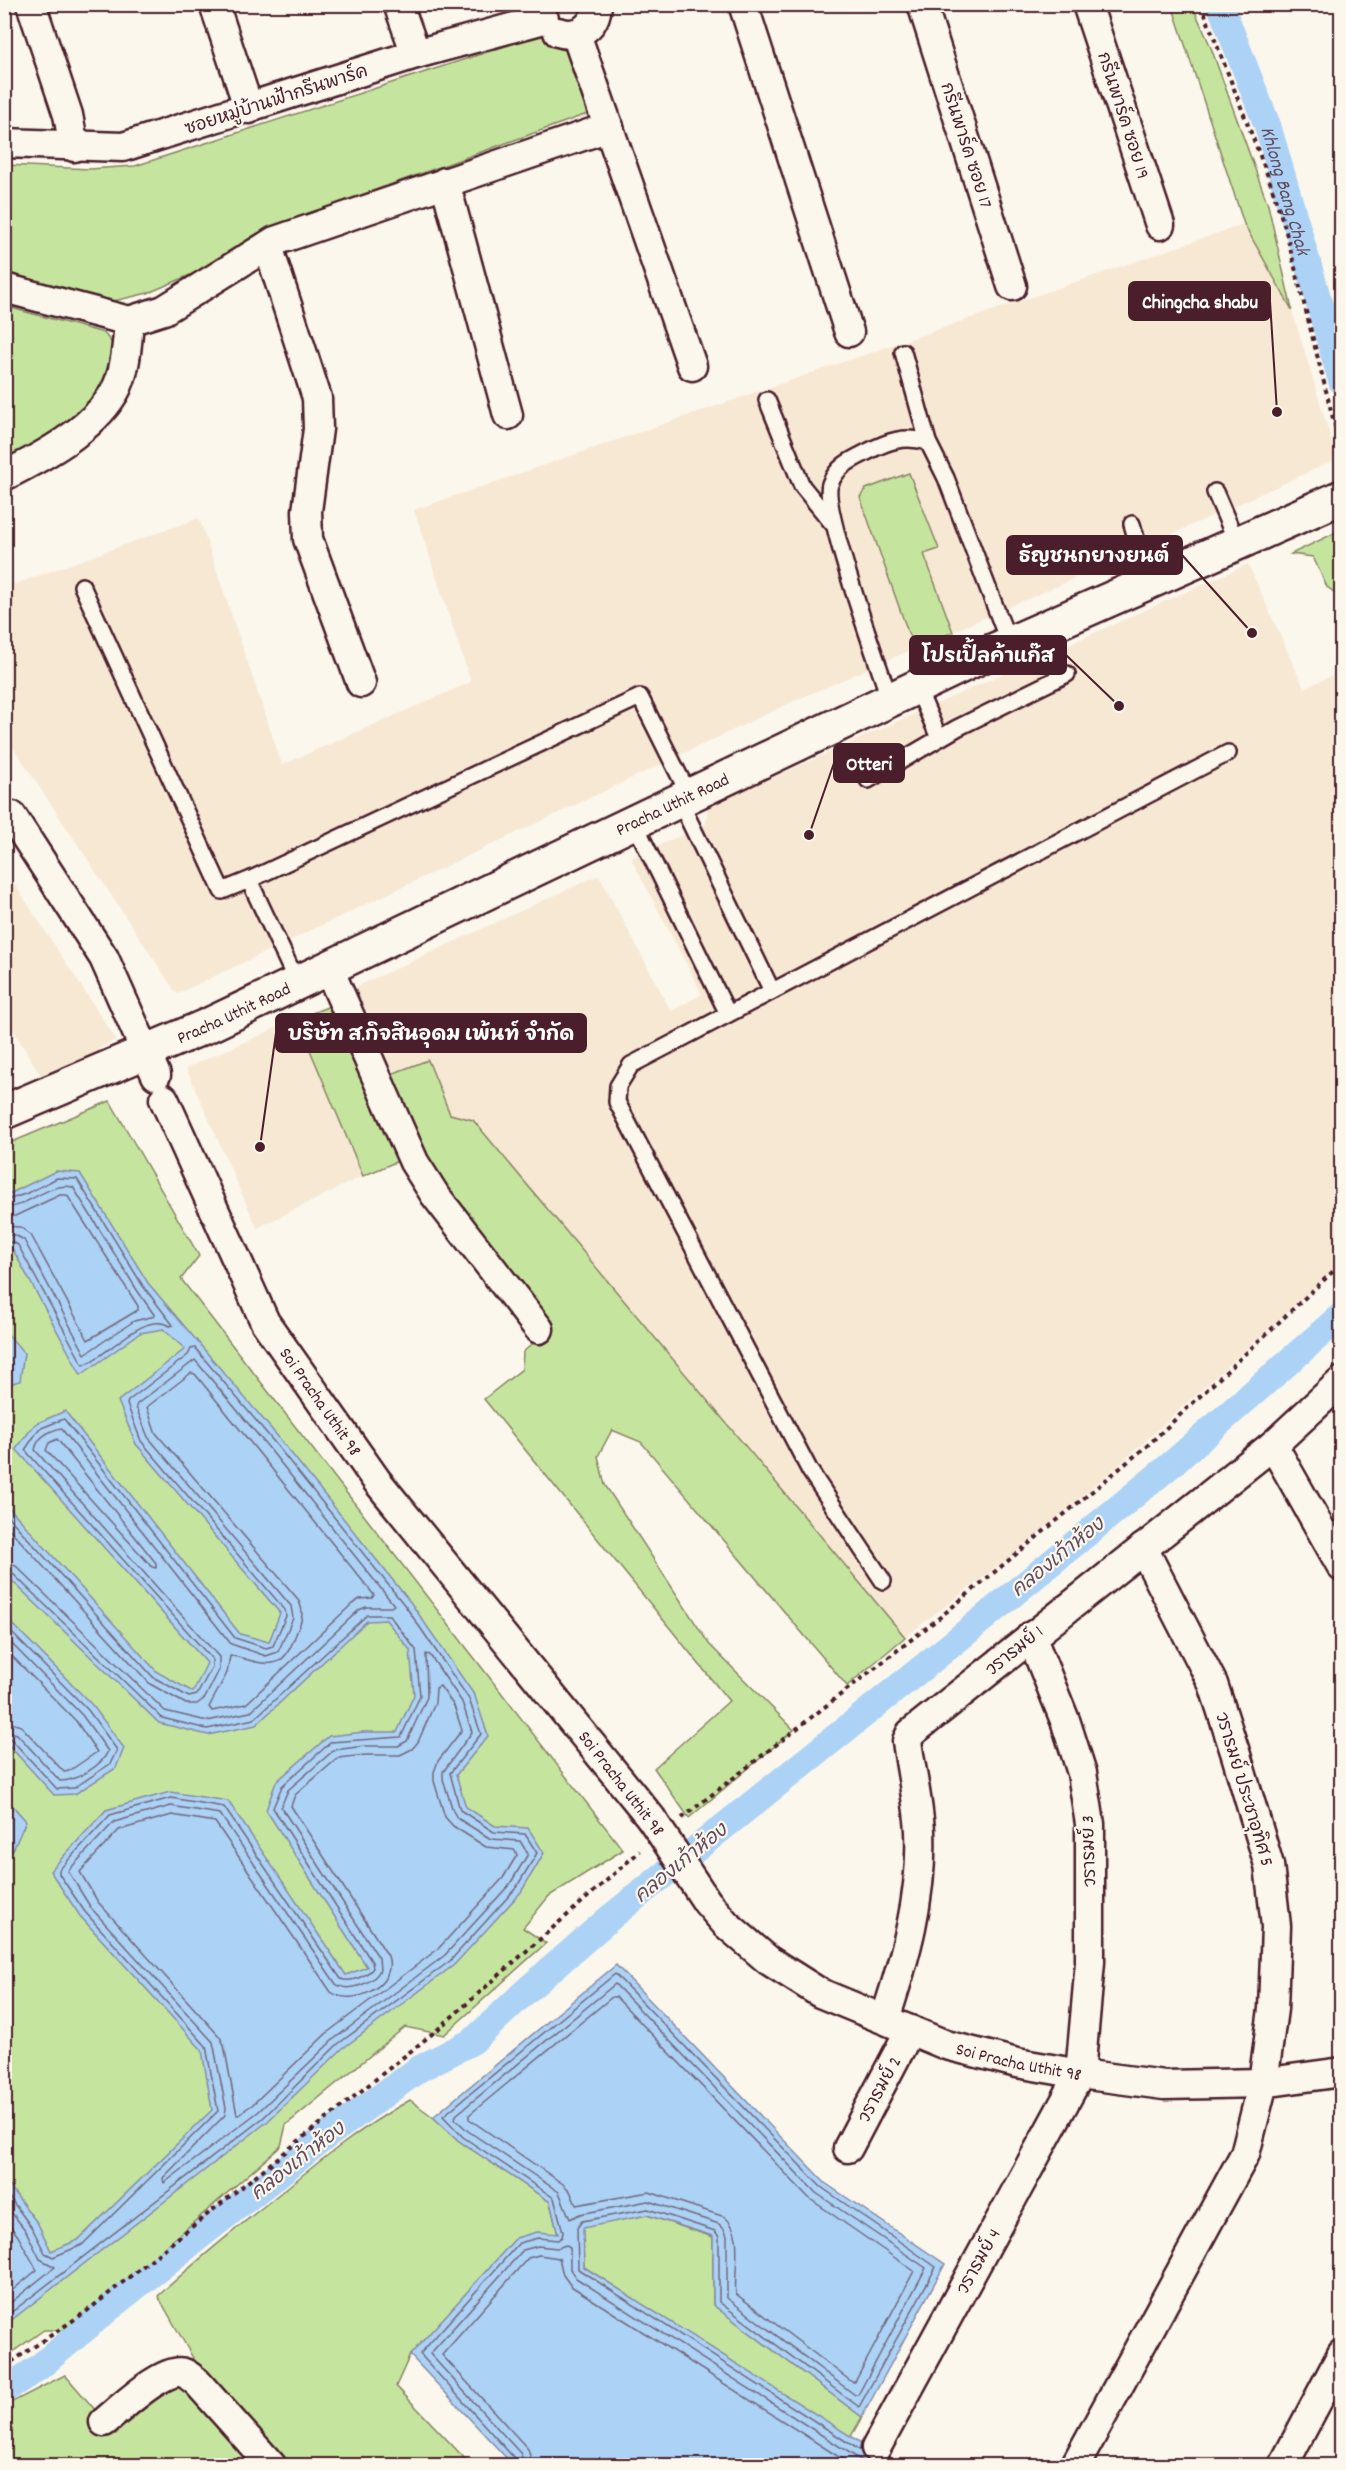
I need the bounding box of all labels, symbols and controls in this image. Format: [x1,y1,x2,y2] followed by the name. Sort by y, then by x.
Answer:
[1089,48,1157,183] street label: กรีนพาร์ค ซอย 19
[181,57,371,143] street label: ซอยหมู่บ้านฟ้ากรีนพาร์ค
[933,79,1000,212] street label: กรีนพาร์ค ซอย 17
[1252,123,1316,261] water label: Khlong Bang Chak
[1129,282,1270,320] callout: Chingcha shabu
[1142,290,1258,318] text: Chingcha shabu
[1007,536,1182,574] callout: ธัญชนกยางยนต์
[1019,542,1169,572] text: ธัญชนกยางยนต์
[910,636,1066,674] callout: โปรเปิ้ลค้าแก๊ส
[921,637,1056,672] text: โปรเปิ้ลค้าแก๊ส
[834,744,904,782] callout: Otteri
[846,752,892,780] text: Otteri
[612,768,734,844] street label: Pracha Uthit Road
[174,978,295,1052] street label: Pracha Uthit Road
[276,1014,586,1052] callout: บริษัท ส.กิจสินอุดม เพ้นท์ จำกัด
[288,1020,574,1050] text: บริษัท ส.กิจสินอุดม เพ้นท์ จำกัด
[272,1343,366,1462] street label: Soi Pracha Uthit 98
[1006,1510,1113,1605] water label: คลองเก้าห้อง
[980,1619,1050,1683] street label: วรารมย์ 1
[1207,1709,1281,1870] street label: วรารมย์ ประชาอุทิศ 5
[571,1726,669,1843] street label: Soi Pracha Uthit 98
[1074,1815,1104,1887] street label: วรารมย์ 3
[629,1816,736,1911] water label: คลองเก้าห้อง
[953,2038,1083,2089] street label: Soi Pracha Uthit 98
[851,2051,909,2128] street label: วรารมย์ 2
[245,2115,353,2208] water label: คลองเก้าห้อง
[949,2224,1008,2299] street label: วรารมย์ 4

